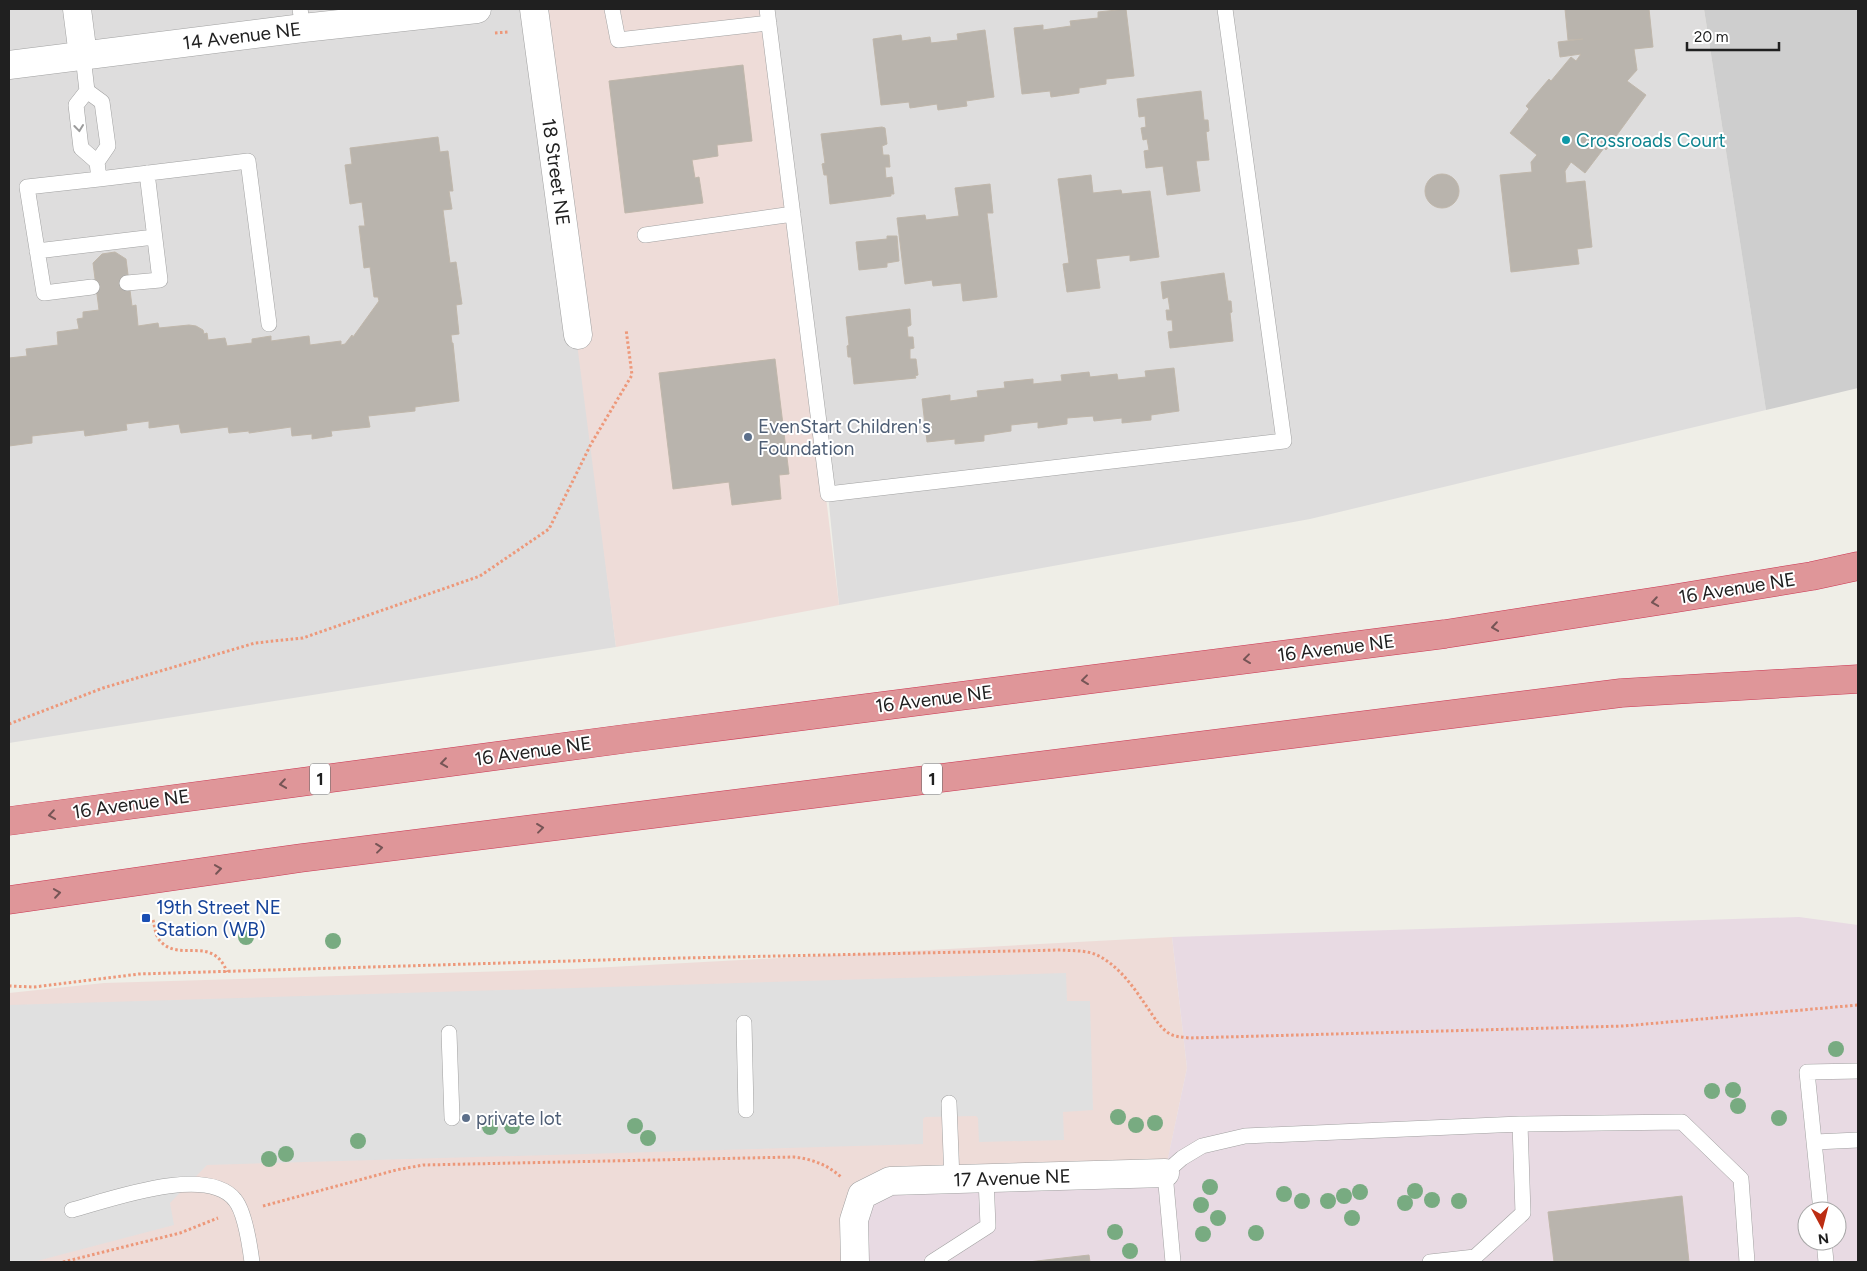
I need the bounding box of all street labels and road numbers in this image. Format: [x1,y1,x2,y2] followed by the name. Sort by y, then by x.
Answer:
[181,17,303,55] street label: 14 Avenue NE
[537,117,575,227] street label: 18 Street NE
[1677,567,1797,609] street label: 16 Avenue NE
[1276,629,1396,667] street label: 16 Avenue NE
[874,680,994,718] street label: 16 Avenue NE
[473,731,593,771] street label: 16 Avenue NE
[310,764,330,794] road number: 1
[922,764,942,794] road number: 1
[71,784,191,824] street label: 16 Avenue NE
[953,1164,1071,1192] street label: 17 Avenue NE

